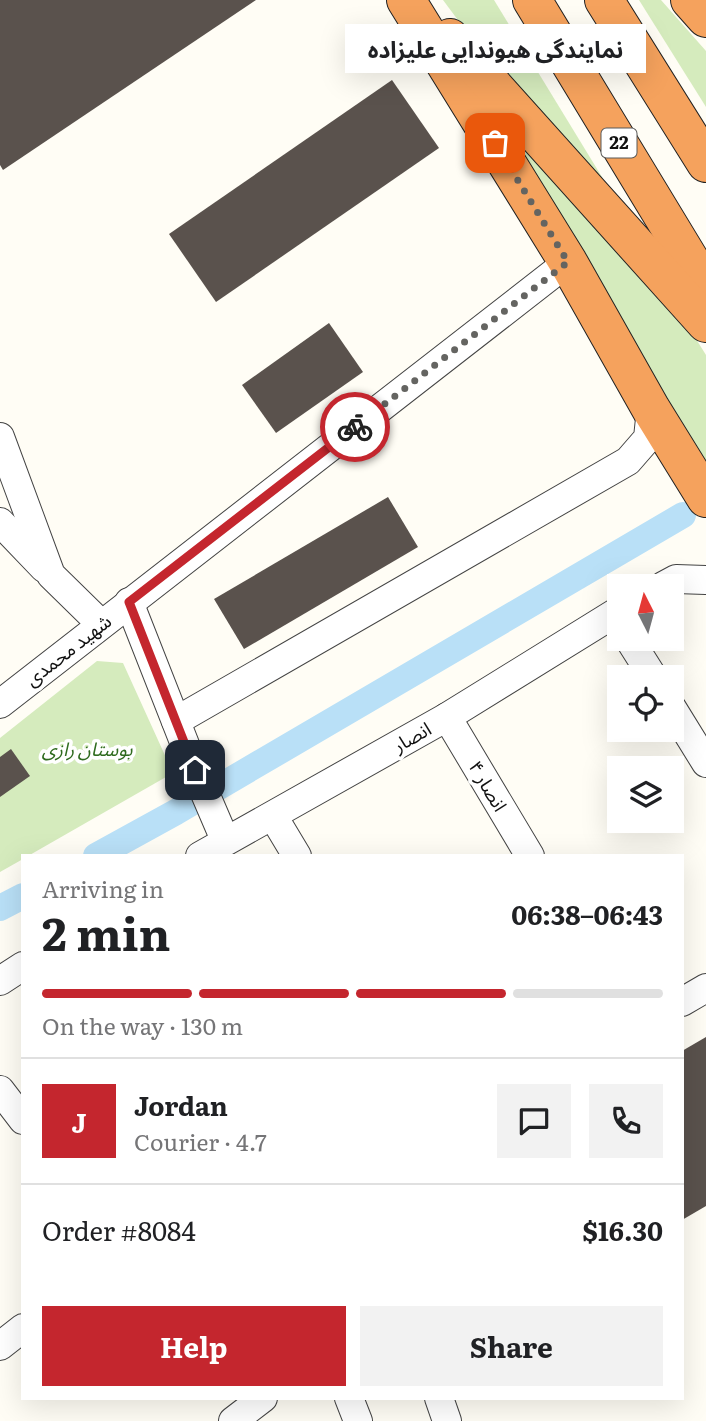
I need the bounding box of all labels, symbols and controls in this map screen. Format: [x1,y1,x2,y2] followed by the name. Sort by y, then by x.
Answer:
[344,24,646,73] callout: نمایندگی هیوندایی علیزاده
[368,31,623,65] text: نمایندگی هیوندایی علیزاده
[465,113,525,173] pin
[476,124,514,162] icon: bag
[602,128,636,158] road number: 22
[320,392,390,462] courier
[336,408,374,446] icon: bike
[607,574,684,651] north arrow
[607,574,684,833] map controls
[18,606,117,692] street label: شهید محمدی
[607,665,684,742] button: locate
[386,714,436,759] street label: انصار
[42,734,133,762] park label: بوستان رازی
[165,740,225,800] pin
[176,751,214,789] icon: home
[463,755,515,816] street label: انصار ۴
[607,756,684,833] button: layers
[42,871,164,905] text: Arriving in
[511,894,663,933] text: 06:38–06:43
[42,897,171,965] text: 2 min
[42,1008,243,1042] text: On the way · 130 m
[497,1084,571,1158] button: chat
[589,1084,663,1158] button: phone
[134,1085,228,1124] text: Jordan
[72,1102,86,1141] text: J
[134,1124,267,1158] text: Courier · 4.7
[42,1210,196,1249] text: Order #8084
[583,1210,663,1249] text: $16.30
[42,1306,346,1386] button: Help
[360,1306,663,1386] button: Share

